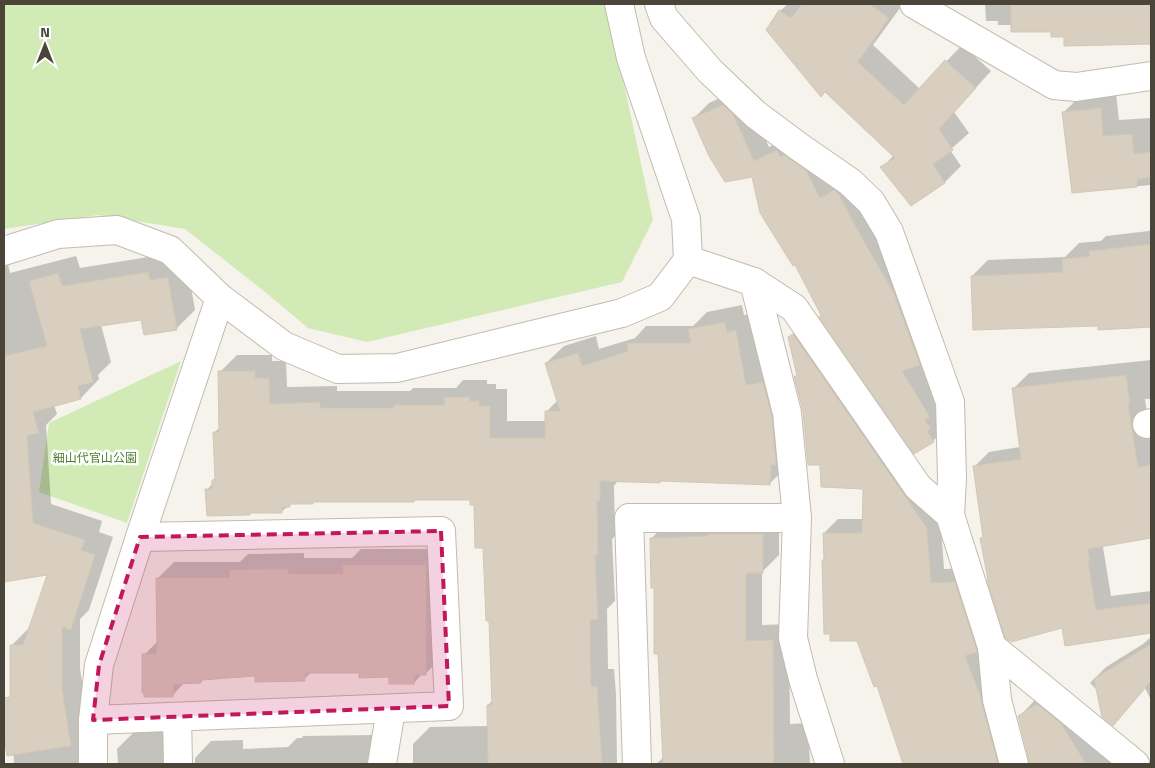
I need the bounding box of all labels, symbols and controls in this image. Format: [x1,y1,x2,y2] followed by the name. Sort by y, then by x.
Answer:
[20,20,70,70] north arrow
[40,21,50,42] text: N
[53,448,137,467] park label: 細山代官山公園

